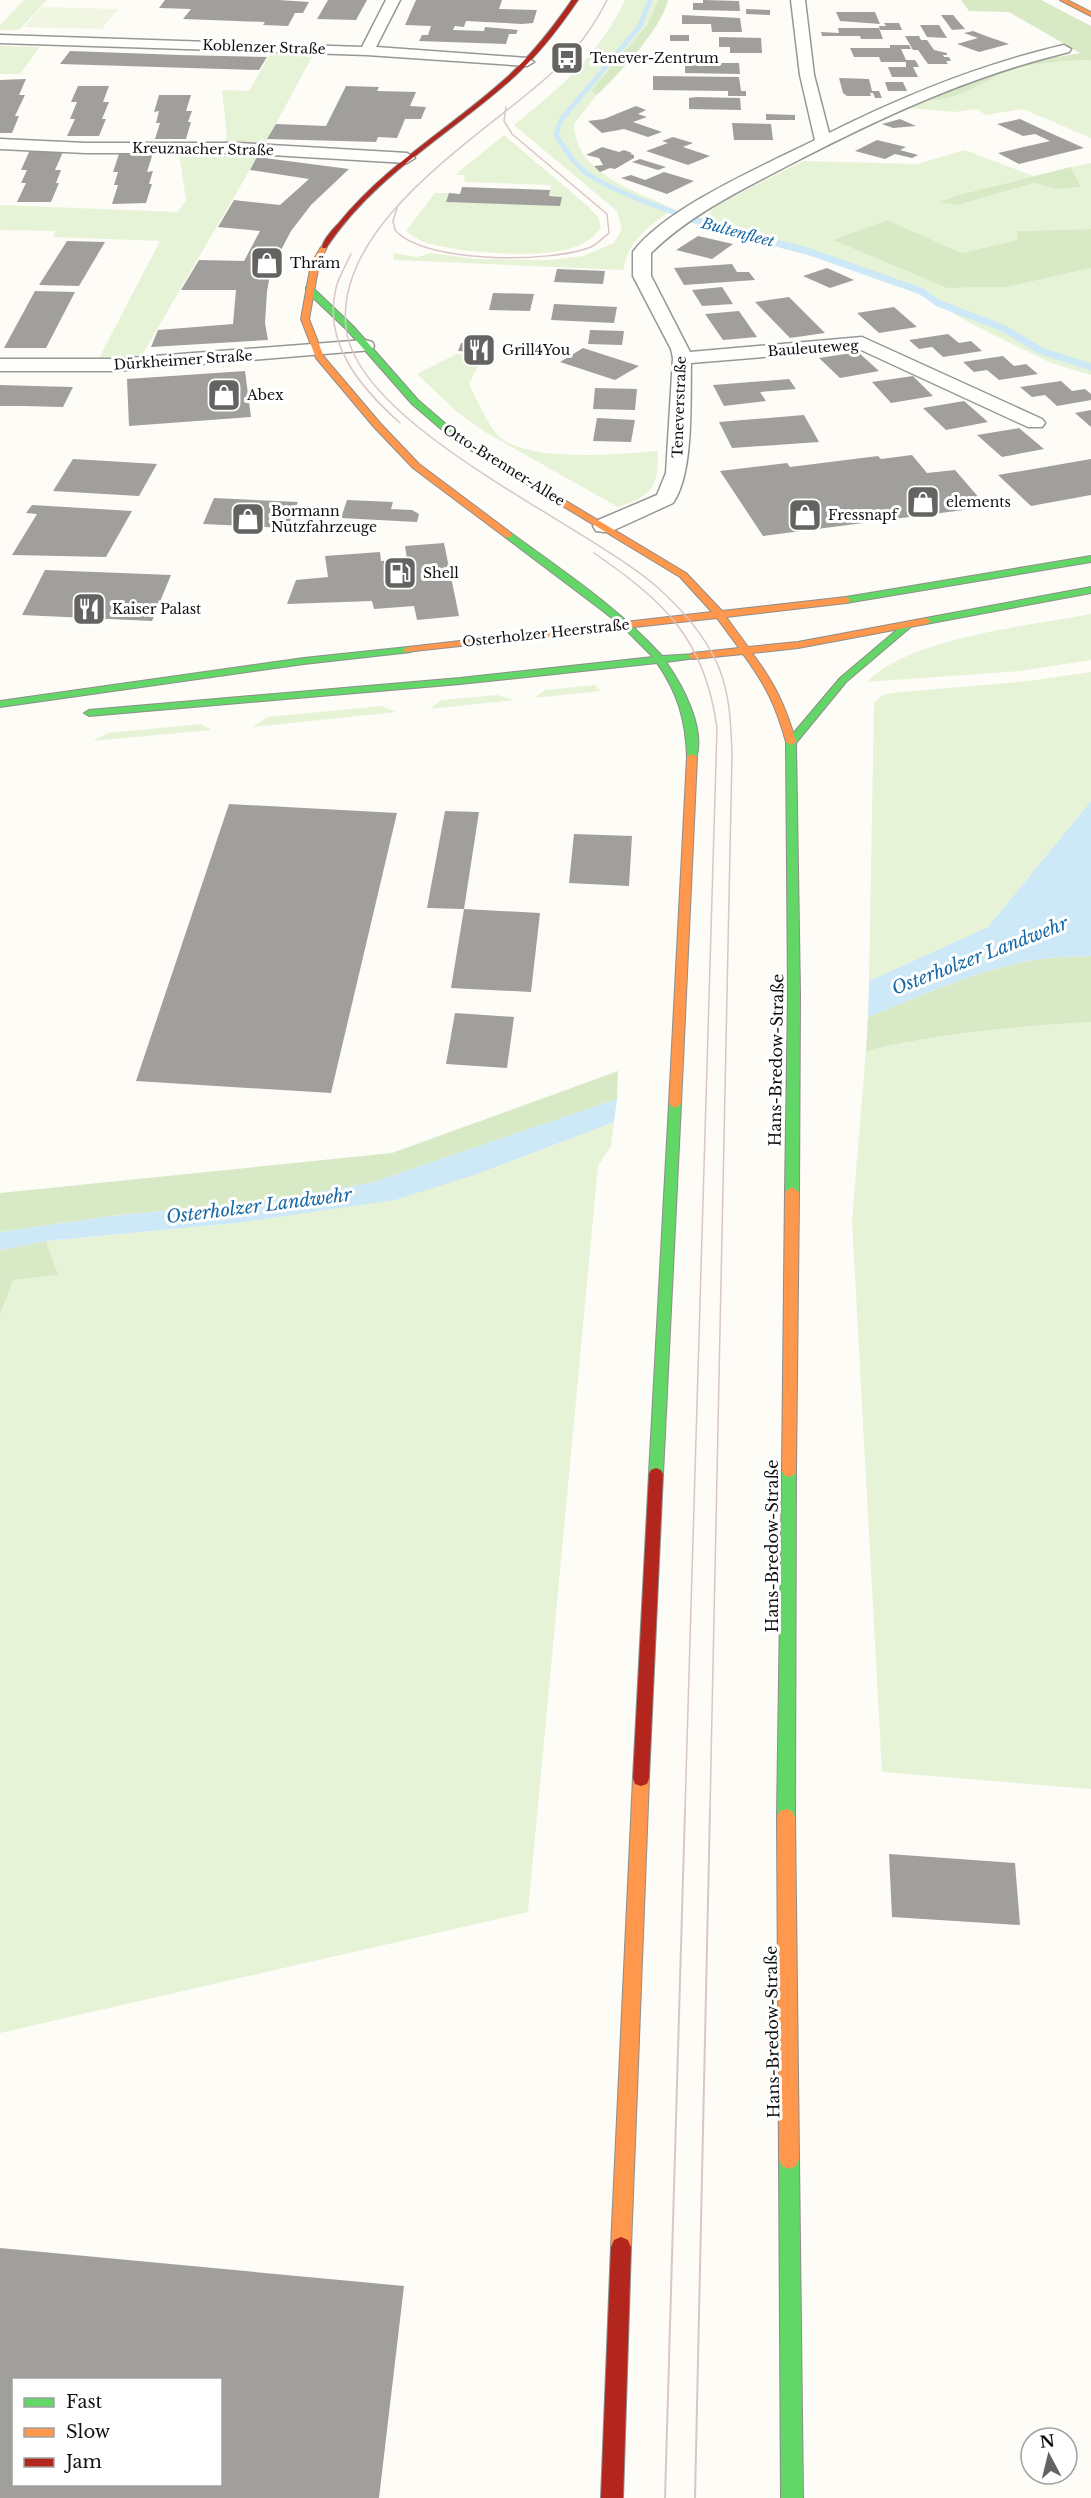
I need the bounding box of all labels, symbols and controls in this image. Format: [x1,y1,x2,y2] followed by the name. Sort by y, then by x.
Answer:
[202,36,326,58] street label: Koblenzer Straße
[549,40,585,76] bus stop icon: Tenever-Zentrum
[590,49,719,67] place label: Tenever-Zentrum
[132,139,274,159] street label: Kreuznacher Straße
[699,213,777,251] water label: Bultenfleet
[249,245,285,281] shop icon: Thräm
[290,254,340,272] place label: Thräm
[461,332,497,368] restaurant icon: Grill4You
[767,336,860,360] street label: Bauleuteweg
[502,341,571,359] place label: Grill4You
[113,346,253,374] street label: Dürkheimer Straße
[668,356,690,458] street label: Teneverstraße
[206,377,242,413] shop icon: Abex
[246,386,284,404] place label: Abex
[440,420,568,510] street label: Otto-Brenner-Allee
[905,484,941,520] shop icon: elements
[946,493,1011,511] place label: elements
[787,497,823,533] shop icon: Fressnapf
[230,501,266,537] shop icon: Bormann Nutzfahrzeuge
[271,502,377,536] place label: Bormann Nutzfahrzeuge
[828,506,899,524] place label: Fressnapf
[382,555,418,591] fuel station icon: Shell
[423,564,459,582] place label: Shell
[71,591,107,627] restaurant icon: Kaiser Palast
[112,600,202,618] place label: Kaiser Palast
[462,615,630,651] street label: Osterholzer Heerstraße
[889,912,1072,1000] water label: Osterholzer Landwehr
[764,973,788,1147] street label: Hans-Bredow-Straße
[165,1184,354,1228] water label: Osterholzer Landwehr
[762,1460,782,1632] street label: Hans-Bredow-Straße
[760,1945,784,2119] street label: Hans-Bredow-Straße
[12,2378,222,2486] legend
[66,2391,103,2413] text: Fast
[66,2421,111,2443] text: Slow
[1019,2426,1079,2486] north arrow
[1038,2430,1056,2452] text: N
[64,2451,102,2473] text: Jam

